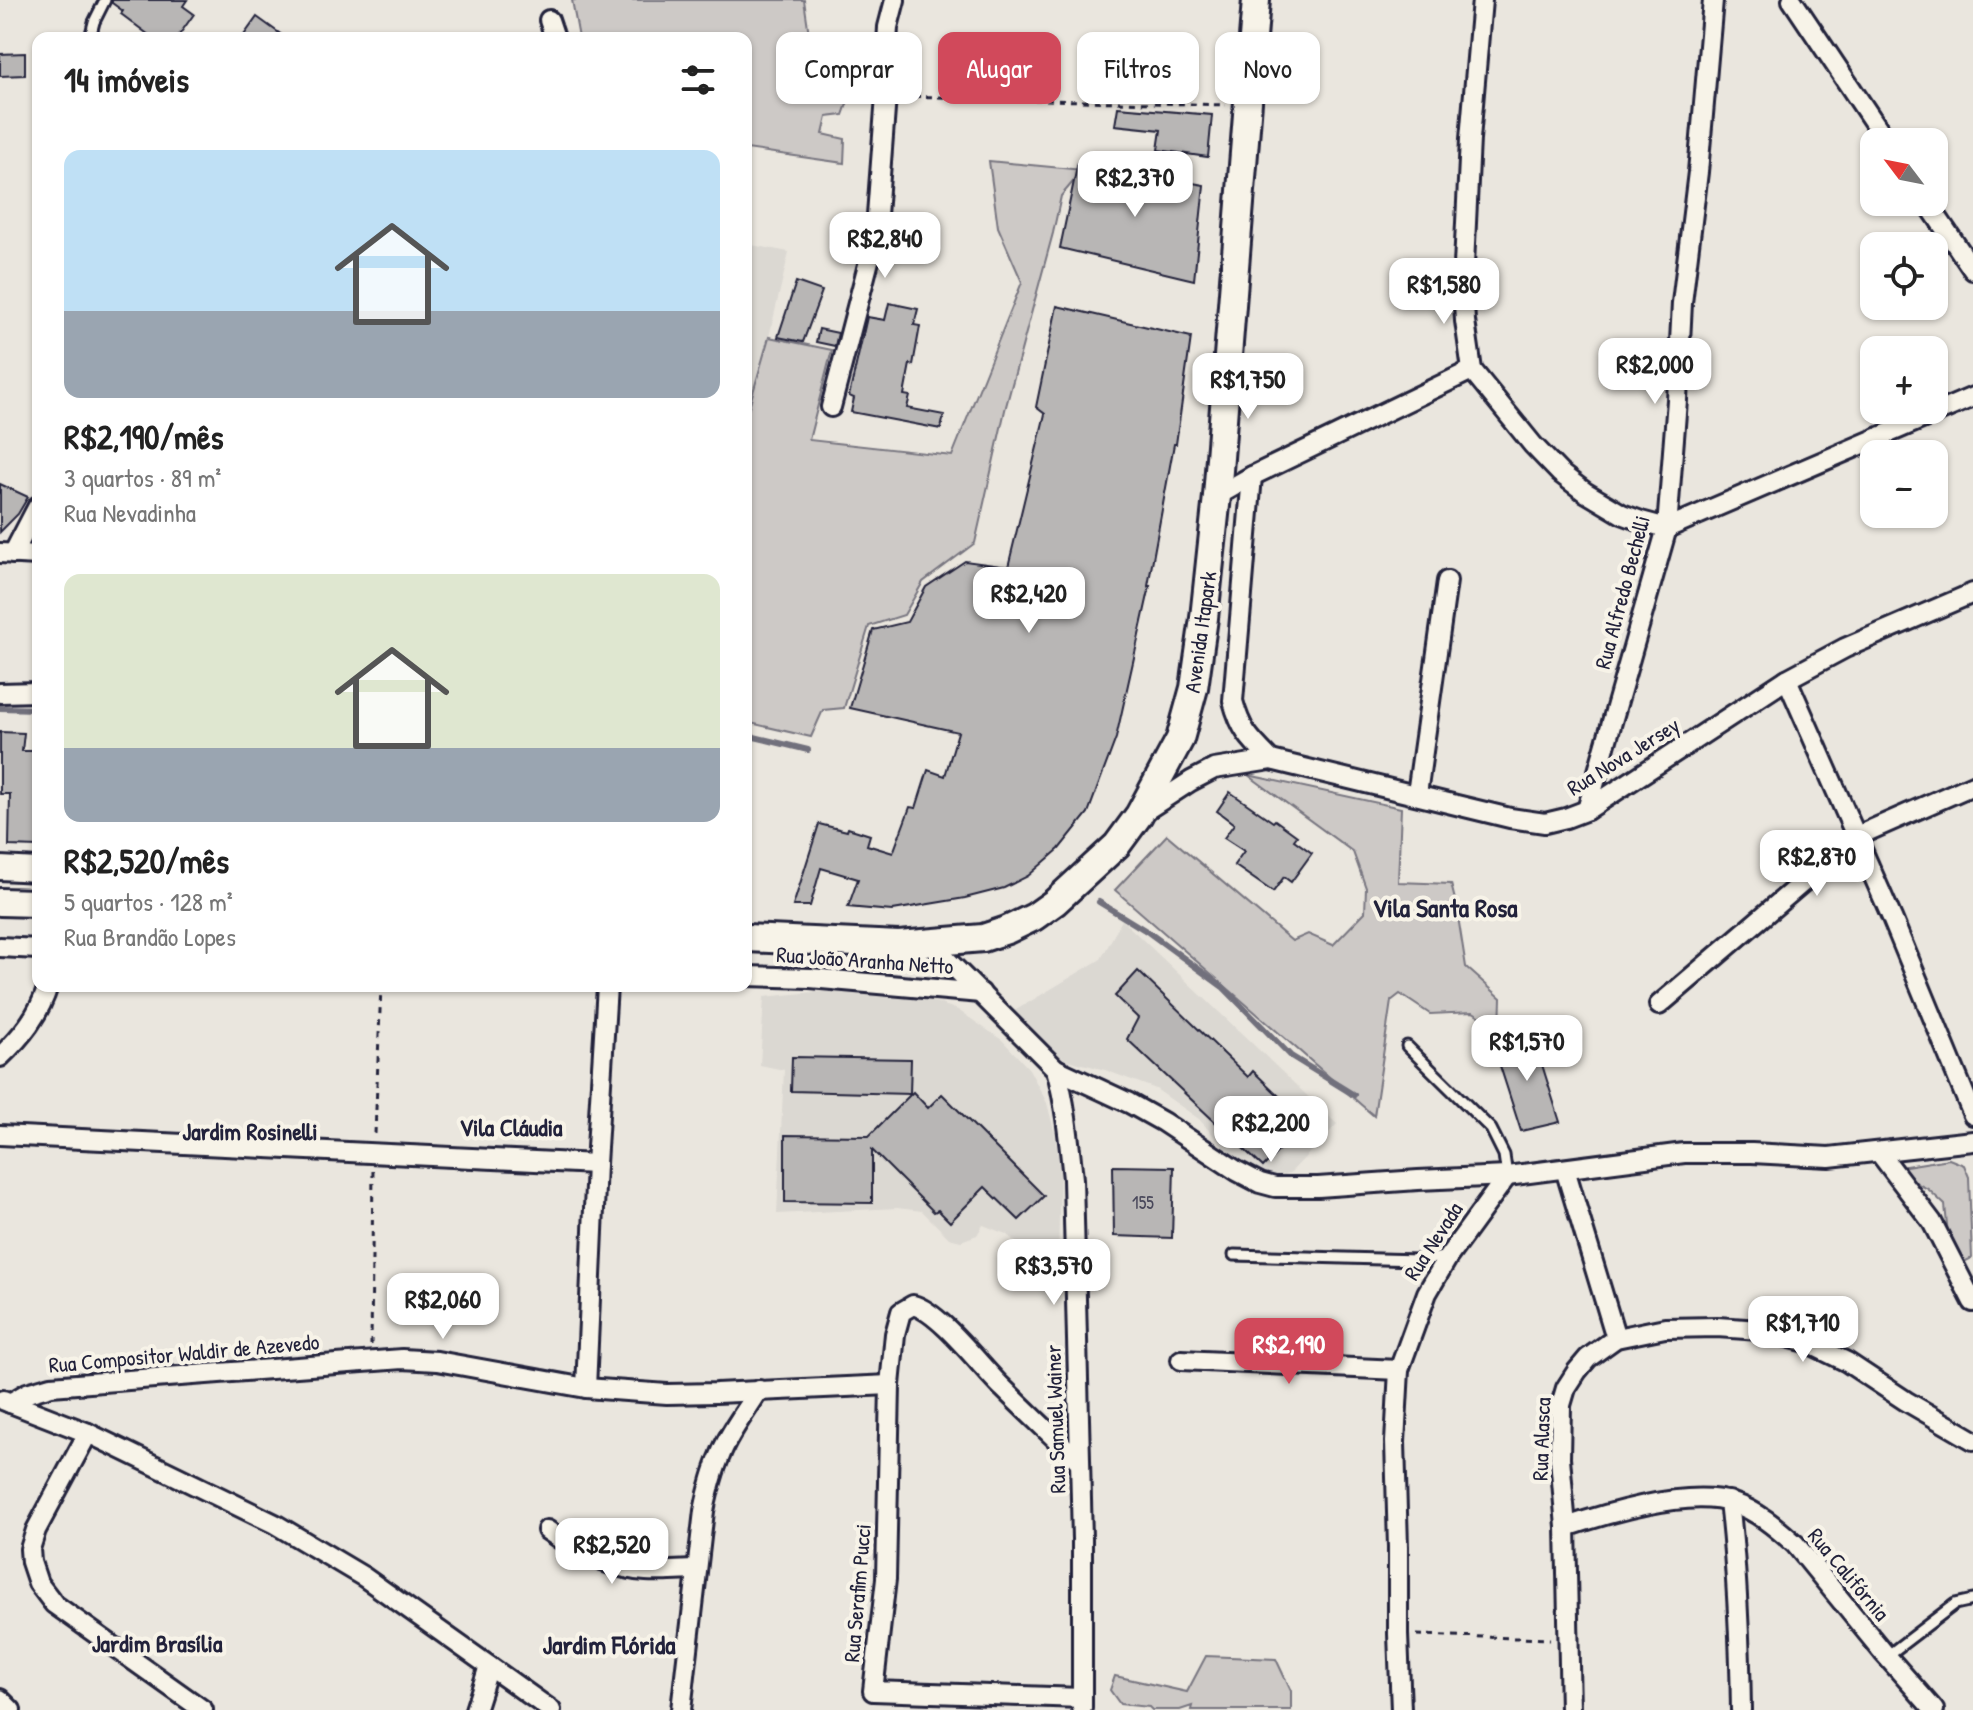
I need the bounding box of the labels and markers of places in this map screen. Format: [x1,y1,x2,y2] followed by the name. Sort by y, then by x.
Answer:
[1061,151,1209,219] pin: R$2,370
[811,212,959,280] pin: R$2,840
[1370,258,1518,326] pin: R$1,580
[1581,338,1729,406] pin: R$2,000
[1174,353,1322,421] pin: R$1,750
[955,567,1103,635] pin: R$2,420
[1743,830,1891,898] pin: R$2,870
[1453,1015,1601,1083] pin: R$1,570
[1197,1096,1345,1164] pin: R$2,200
[980,1239,1128,1307] pin: R$3,570
[369,1273,517,1341] pin: R$2,060
[1729,1296,1877,1364] pin: R$1,710
[1215,1318,1363,1386] pin: R$2,190
[538,1518,686,1586] pin: R$2,520

